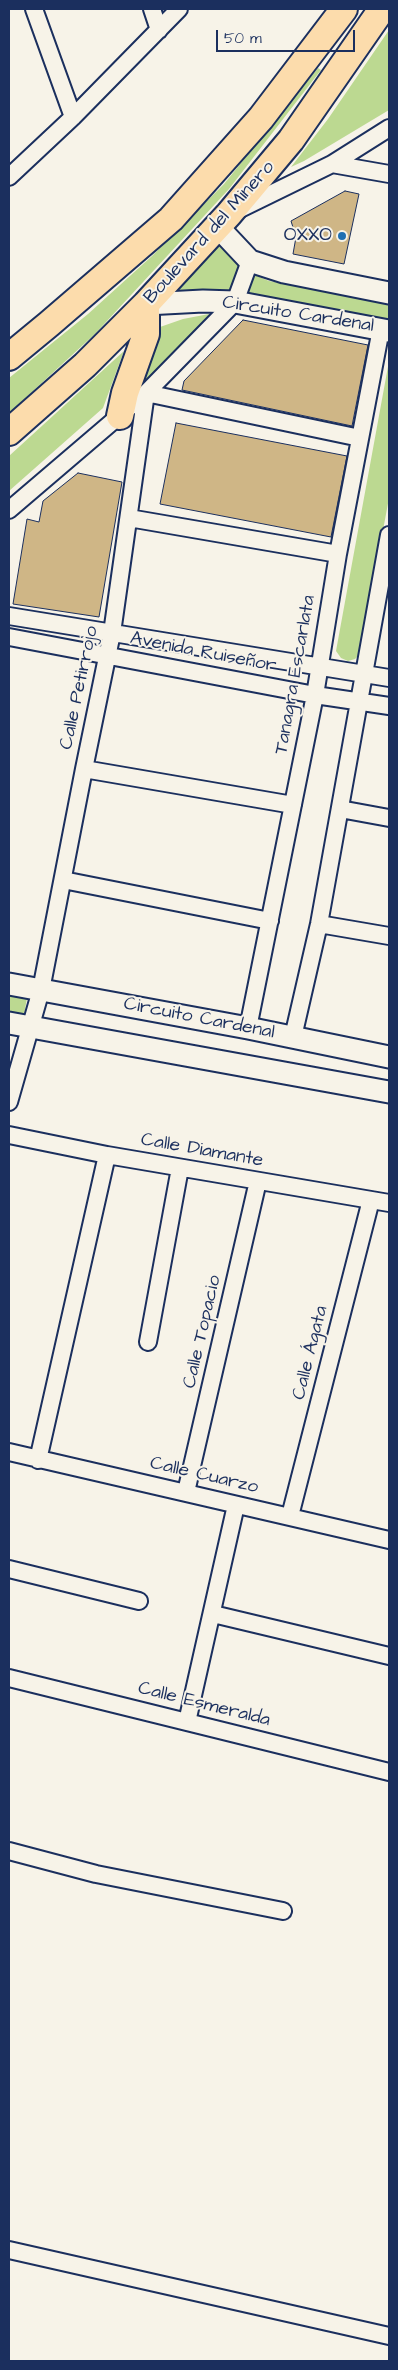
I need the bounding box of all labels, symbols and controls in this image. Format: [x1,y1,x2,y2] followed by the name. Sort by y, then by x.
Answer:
[218,20,357,52] scale bar
[224,28,262,49] text: 50 m
[140,157,280,309] street label: Boulevard del Minero
[284,225,332,247] place label: OXXO
[336,230,348,242] marker: OXXO
[221,292,375,338] street label: Circuito Cardenal
[271,594,321,756] street label: Tanagra Escarlata
[56,624,104,752] street label: Calle Petirrojo
[128,628,278,678] street label: Avenida Ruiseñor
[122,993,276,1045] street label: Circuito Cardenal
[139,1129,265,1173] street label: Calle Diamante
[179,1273,227,1391] street label: Calle Topacio
[288,1304,334,1402] street label: Calle Ágata
[148,1452,260,1500] street label: Calle Cuarzo
[136,1678,272,1732] street label: Calle Esmeralda

